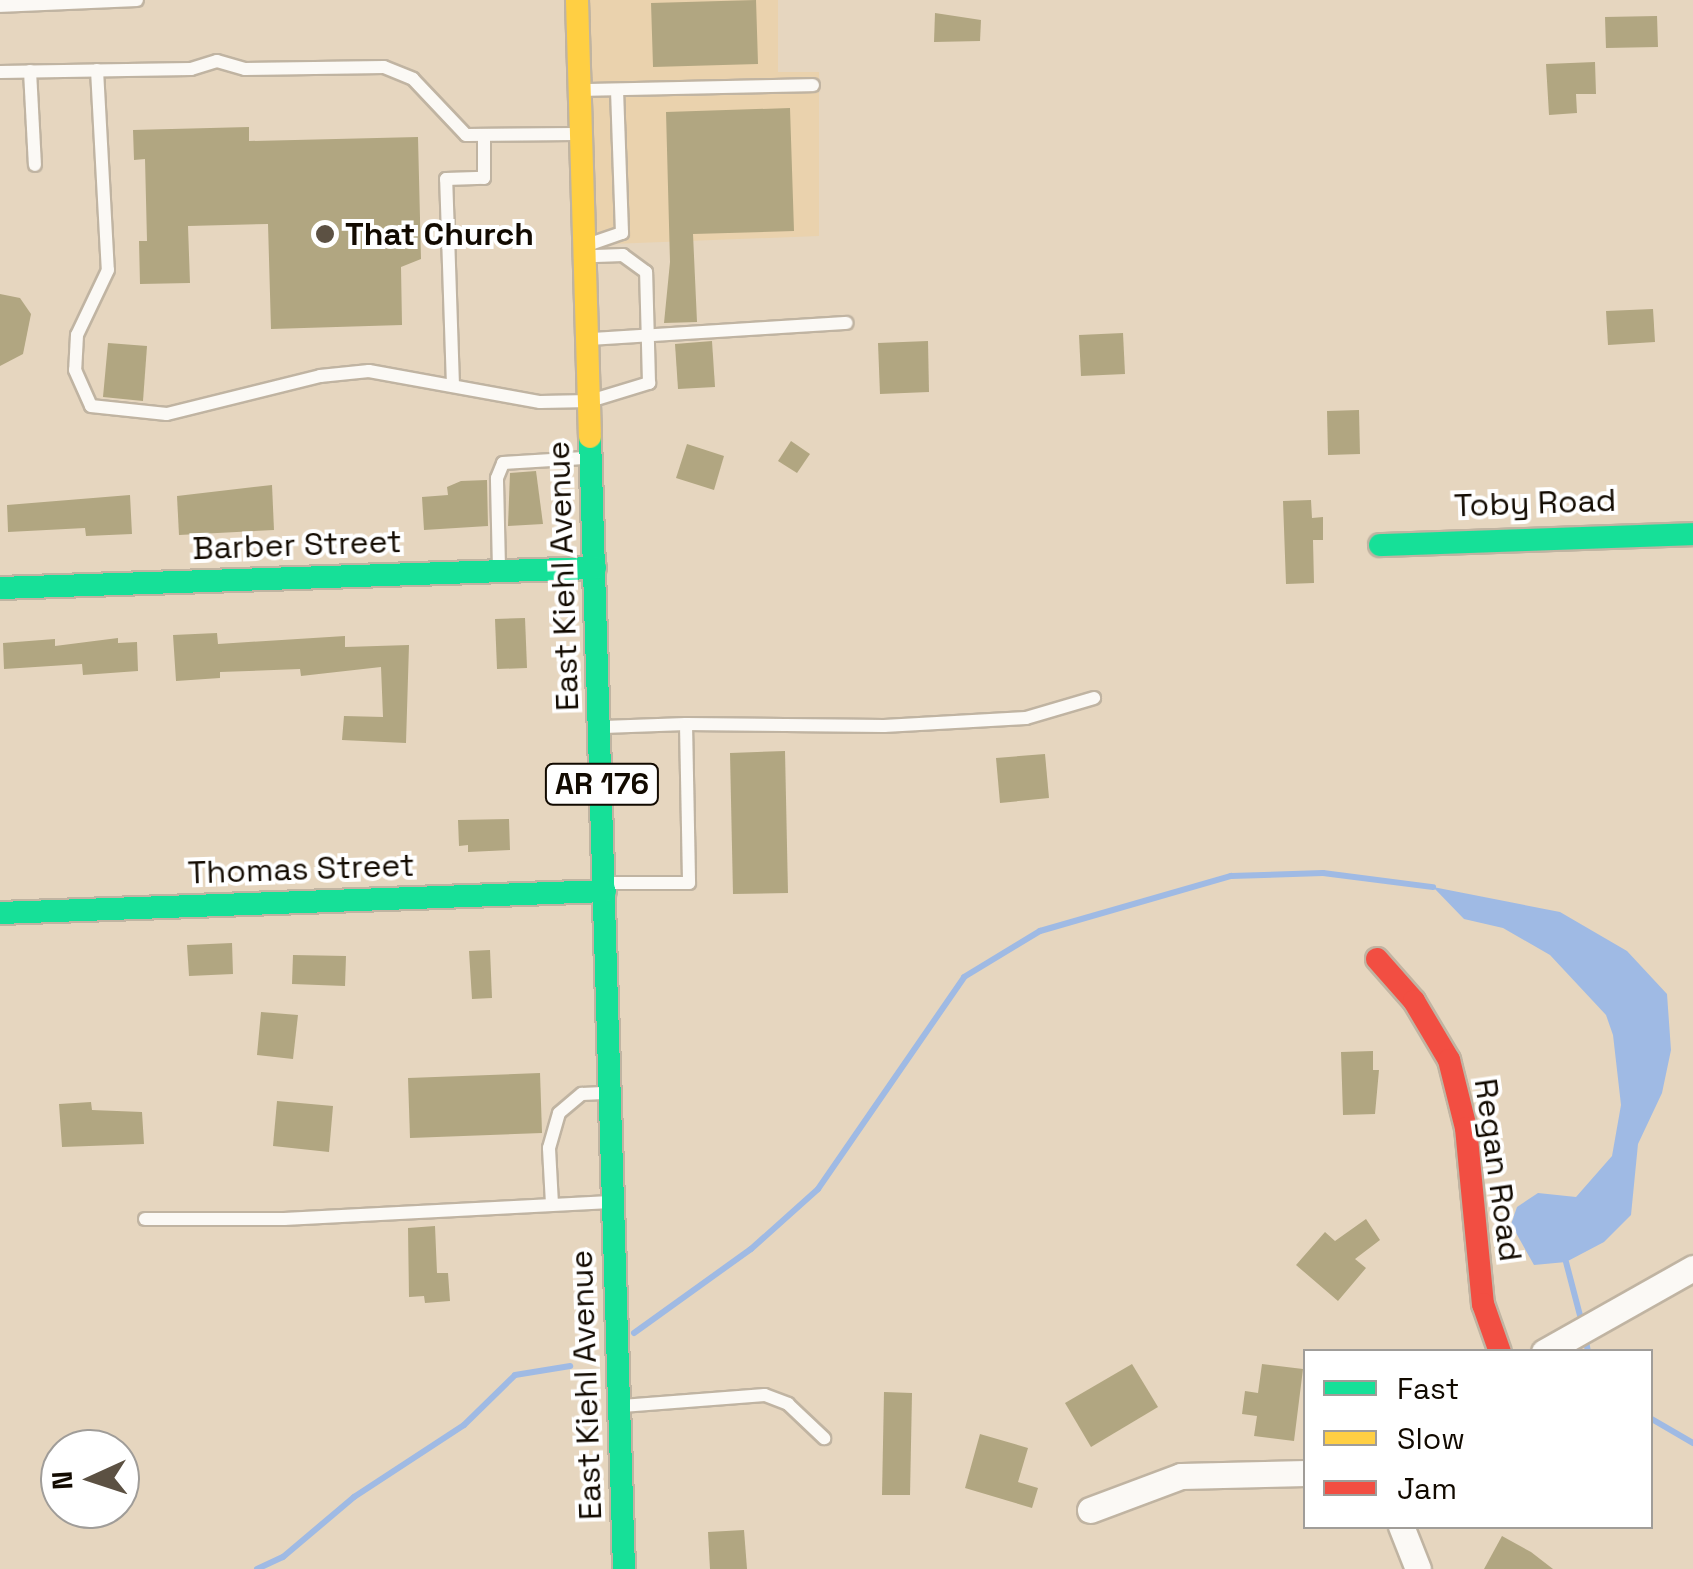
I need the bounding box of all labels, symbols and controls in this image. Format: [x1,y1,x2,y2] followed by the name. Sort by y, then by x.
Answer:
[345,215,534,253] place label: That Church
[314,223,336,245] marker: That Church
[539,440,587,712] street label: East Kiehl Avenue
[1453,481,1617,525] street label: Toby Road
[192,522,402,568] street label: Barber Street
[544,759,660,809] road number: AR 176
[187,846,415,892] street label: Thomas Street
[1466,1076,1530,1264] street label: Regan Road
[562,1249,610,1521] street label: East Kiehl Avenue
[1303,1349,1653,1529] legend
[1397,1369,1459,1408] text: Fast
[1397,1419,1465,1458] text: Slow
[40,1429,140,1529] north arrow
[1397,1469,1457,1508] text: Jam
[44,1470,81,1491] text: N

